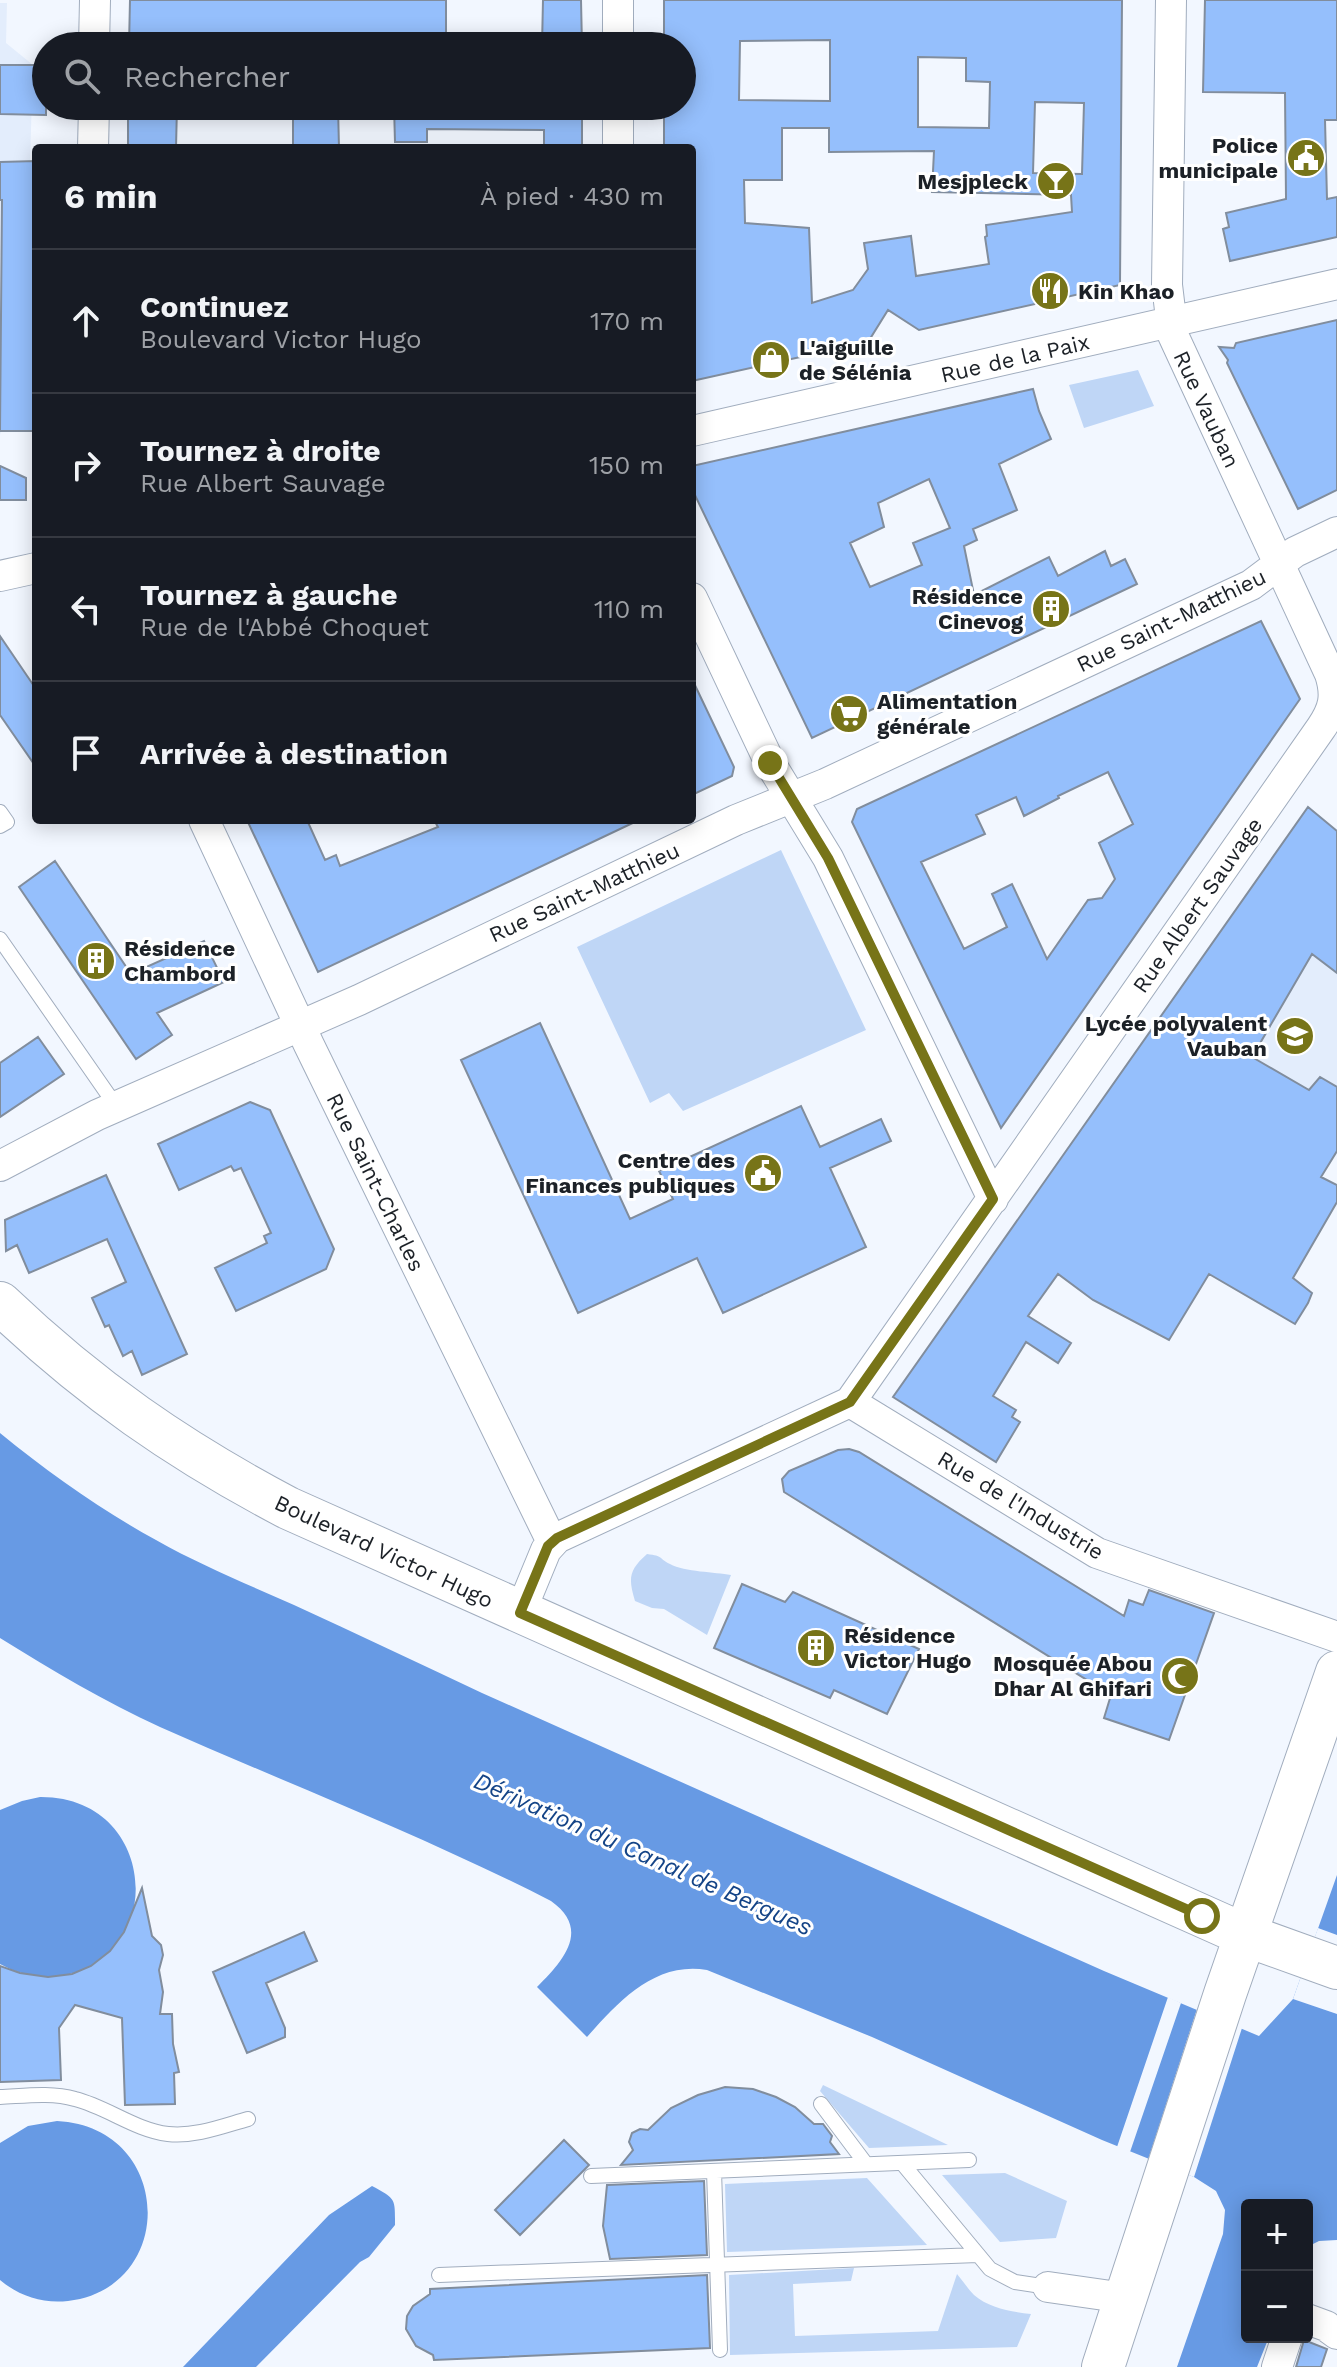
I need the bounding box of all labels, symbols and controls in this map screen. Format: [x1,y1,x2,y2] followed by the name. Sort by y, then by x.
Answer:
[32,32,696,120] search box
[60,54,104,98] icon: search
[124,59,290,94] text: Rechercher
[1158,133,1278,183] place label: Police municipale
[1285,137,1327,179] public building icon: Police municipale
[1035,160,1077,202] bar icon: Mesjpleck
[917,169,1028,194] place label: Mesjpleck
[64,176,158,216] text: 6 min
[480,181,664,211] text: À pied · 430 m
[1029,270,1071,312] restaurant icon: Kin Khao
[1078,279,1174,304] place label: Kin Khao
[140,289,289,324] text: Continuez
[64,299,108,343] icon: ahead
[590,306,664,336] text: 170 m
[140,324,422,354] text: Boulevard Victor Hugo
[938,329,1092,388] street label: Rue de la Paix
[799,335,912,385] place label: L'aiguille de Sélénia
[750,339,792,381] shop icon: L'aiguille de Sélénia
[1169,347,1245,472] street label: Rue Vauban
[140,433,381,468] text: Tournez à droite
[64,443,108,487] icon: right
[589,450,664,480] text: 150 m
[140,468,386,498] text: Rue Albert Sauvage
[1073,564,1270,677] street label: Rue Saint-Matthieu
[140,577,398,612] text: Tournez à gauche
[912,584,1024,634] place label: Résidence Cinevog
[64,587,108,631] icon: left
[1030,588,1072,630] building icon: Résidence Cinevog
[594,594,664,624] text: 110 m
[140,612,429,642] text: Rue de l'Abbé Choquet
[877,689,1017,739] place label: Alimentation générale
[828,693,870,735] supermarket icon: Alimentation générale
[64,731,108,775] icon: arrive
[140,736,448,771] text: Arrivée à destination
[752,745,788,781] route end
[1128,813,1267,998] street label: Rue Albert Sauvage
[485,837,683,948] street label: Rue Saint-Matthieu
[124,936,236,986] place label: Résidence Chambord
[75,940,117,982] building icon: Résidence Chambord
[1085,1011,1267,1061] place label: Lycée polyvalent Vauban
[1274,1015,1316,1057] school or university icon: Lycée polyvalent Vauban
[322,1089,430,1275] street label: Rue Saint-Charles
[525,1148,735,1198] place label: Centre des Finances publiques
[742,1152,784,1194] public building icon: Centre des Finances publiques
[933,1446,1108,1565] street label: Rue de l'Industrie
[271,1490,497,1613] street label: Boulevard Victor Hugo
[844,1623,971,1673] place label: Résidence Victor Hugo
[795,1627,837,1669] building icon: Résidence Victor Hugo
[993,1651,1152,1701] place label: Mosquée Abou Dhar Al Ghifari
[1159,1655,1201,1697] mosque icon: Mosquée Abou Dhar Al Ghifari
[470,1767,816,1941] water label: Dérivation du Canal de Bergues
[1184,1898,1220,1934] route start
[1241,2199,1313,2343] map controls
[1241,2199,1313,2271] button: +
[1241,2271,1313,2343] button: −

